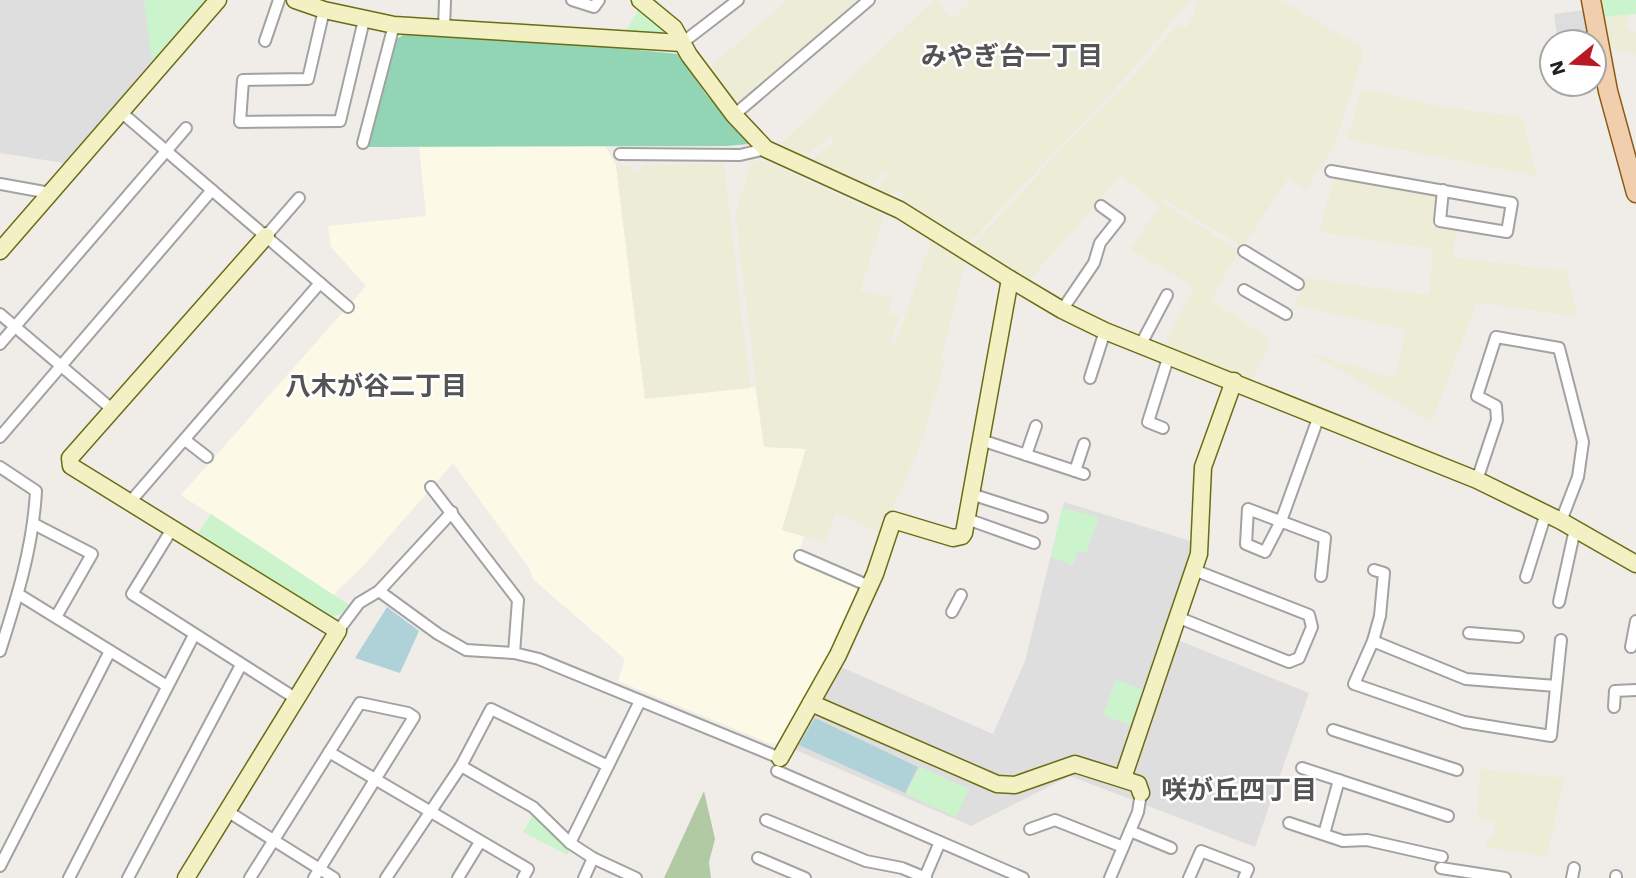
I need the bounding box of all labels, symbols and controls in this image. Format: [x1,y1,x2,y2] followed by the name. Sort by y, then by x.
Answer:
[1538,28,1608,98] north arrow
[921,41,1103,71] district label: みやぎ台一丁目
[1544,58,1570,78] text: N
[285,371,467,401] district label: 八木が谷二丁目
[1161,775,1317,805] district label: 咲が丘四丁目

